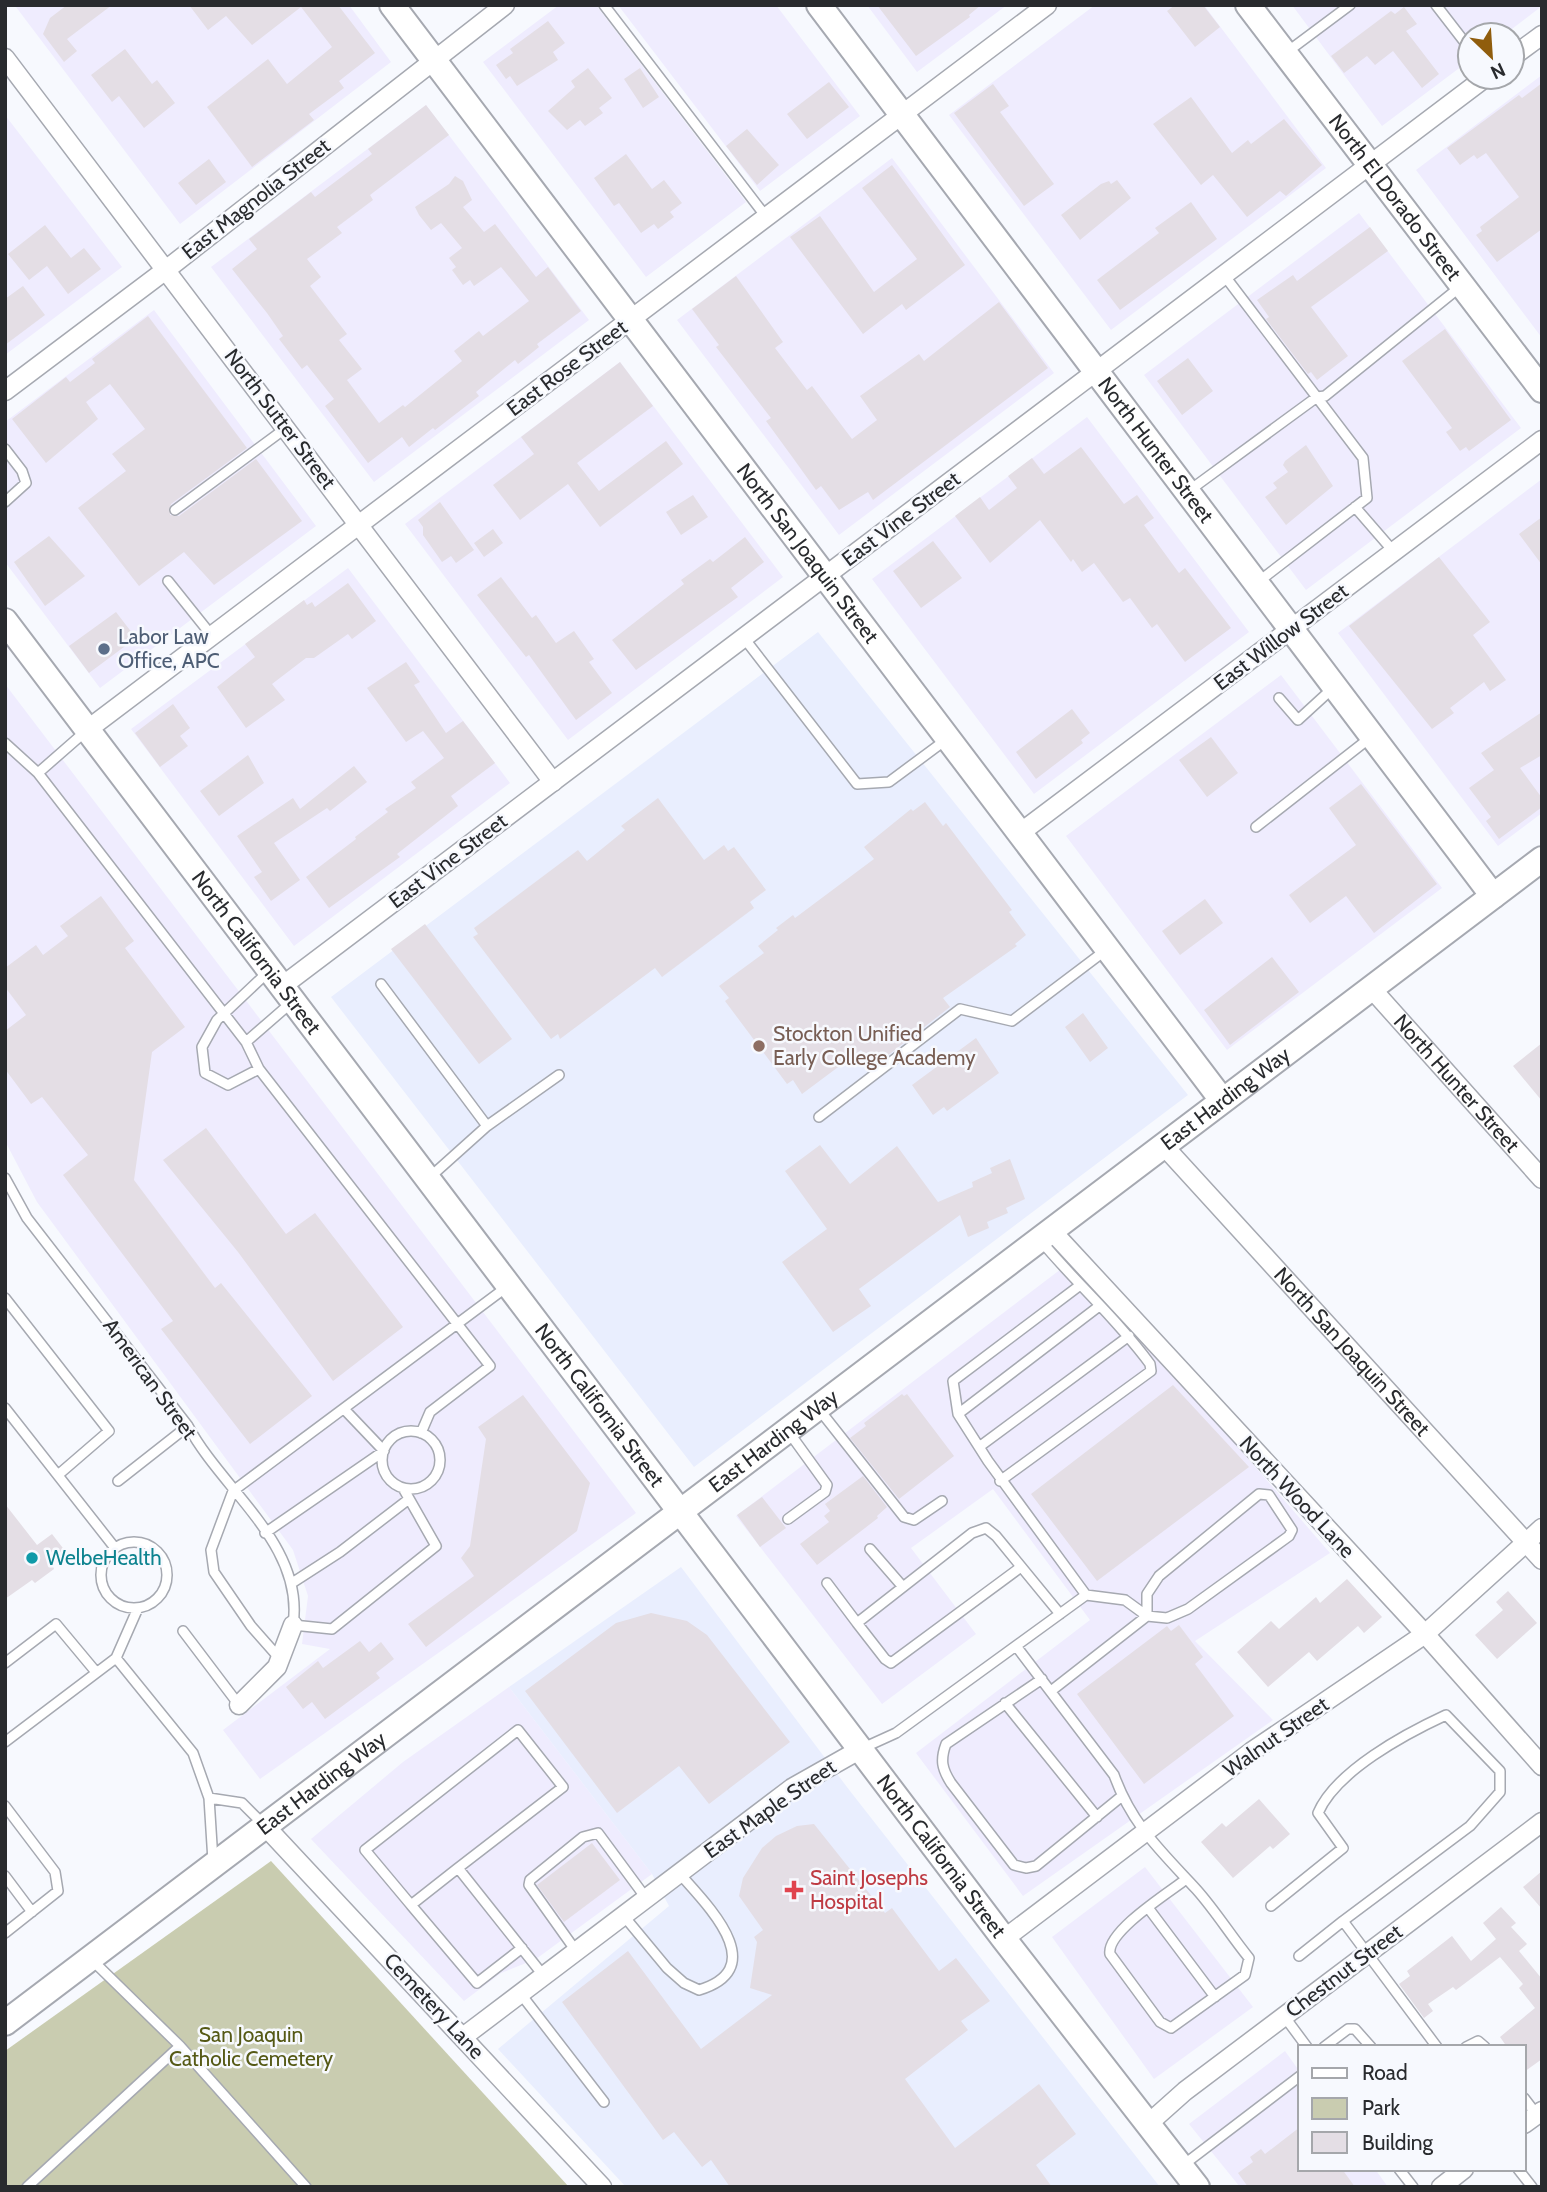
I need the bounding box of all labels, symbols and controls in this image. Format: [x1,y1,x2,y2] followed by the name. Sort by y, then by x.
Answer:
[1456,21,1526,91] north arrow
[1487,58,1509,84] text: N
[1324,109,1467,285] street label: North El Dorado Street
[177,133,335,264] street label: East Magnolia Street
[502,314,632,421] street label: East Rose Street
[220,344,341,494] street label: North Sutter Street
[1093,372,1219,528] street label: North Hunter Street
[732,458,884,648] street label: North San Joaquin Street
[837,466,965,571] street label: East Vine Street
[1209,578,1353,695] street label: East Willow Street
[118,624,220,673] place label: Labor Law Office, APC
[96,641,112,657] marker: Labor Law Office, APC
[384,808,512,913] street label: East Vine Street
[187,866,327,1039] street label: North California Street
[1389,1009,1525,1157] street label: North Hunter Street
[773,1021,976,1070] place label: Stockton Unified Early College Academy
[751,1038,767,1054] marker: Stockton Unified Early College Academy
[1156,1041,1295,1155] street label: East Harding Way
[1269,1262,1435,1441] street label: North San Joaquin Street
[98,1313,203,1444] street label: American Street
[530,1318,670,1491] street label: North California Street
[704,1383,843,1498] street label: East Harding Way
[1235,1431,1360,1563] street label: North Wood Lane
[46,1545,162,1570] place label: WelbeHealth
[24,1550,40,1566] marker: WelbeHealth
[1218,1691,1333,1782] street label: Walnut Street
[252,1726,391,1840] street label: East Harding Way
[699,1754,840,1863] street label: East Maple Street
[872,1769,1012,1943] street label: North California Street
[810,1865,928,1914] place label: Saint Josephs Hospital
[784,1880,804,1900] marker: Saint Josephs Hospital
[1281,1919,1407,2023] street label: Chestnut Street
[379,1948,490,2064] street label: Cemetery Lane
[169,2022,333,2071] park label: San Joaquin Catholic Cemetery
[1298,2045,1526,2171] legend
[1362,2060,1408,2085] text: Road
[1362,2095,1400,2120] text: Park
[1362,2130,1434,2155] text: Building

